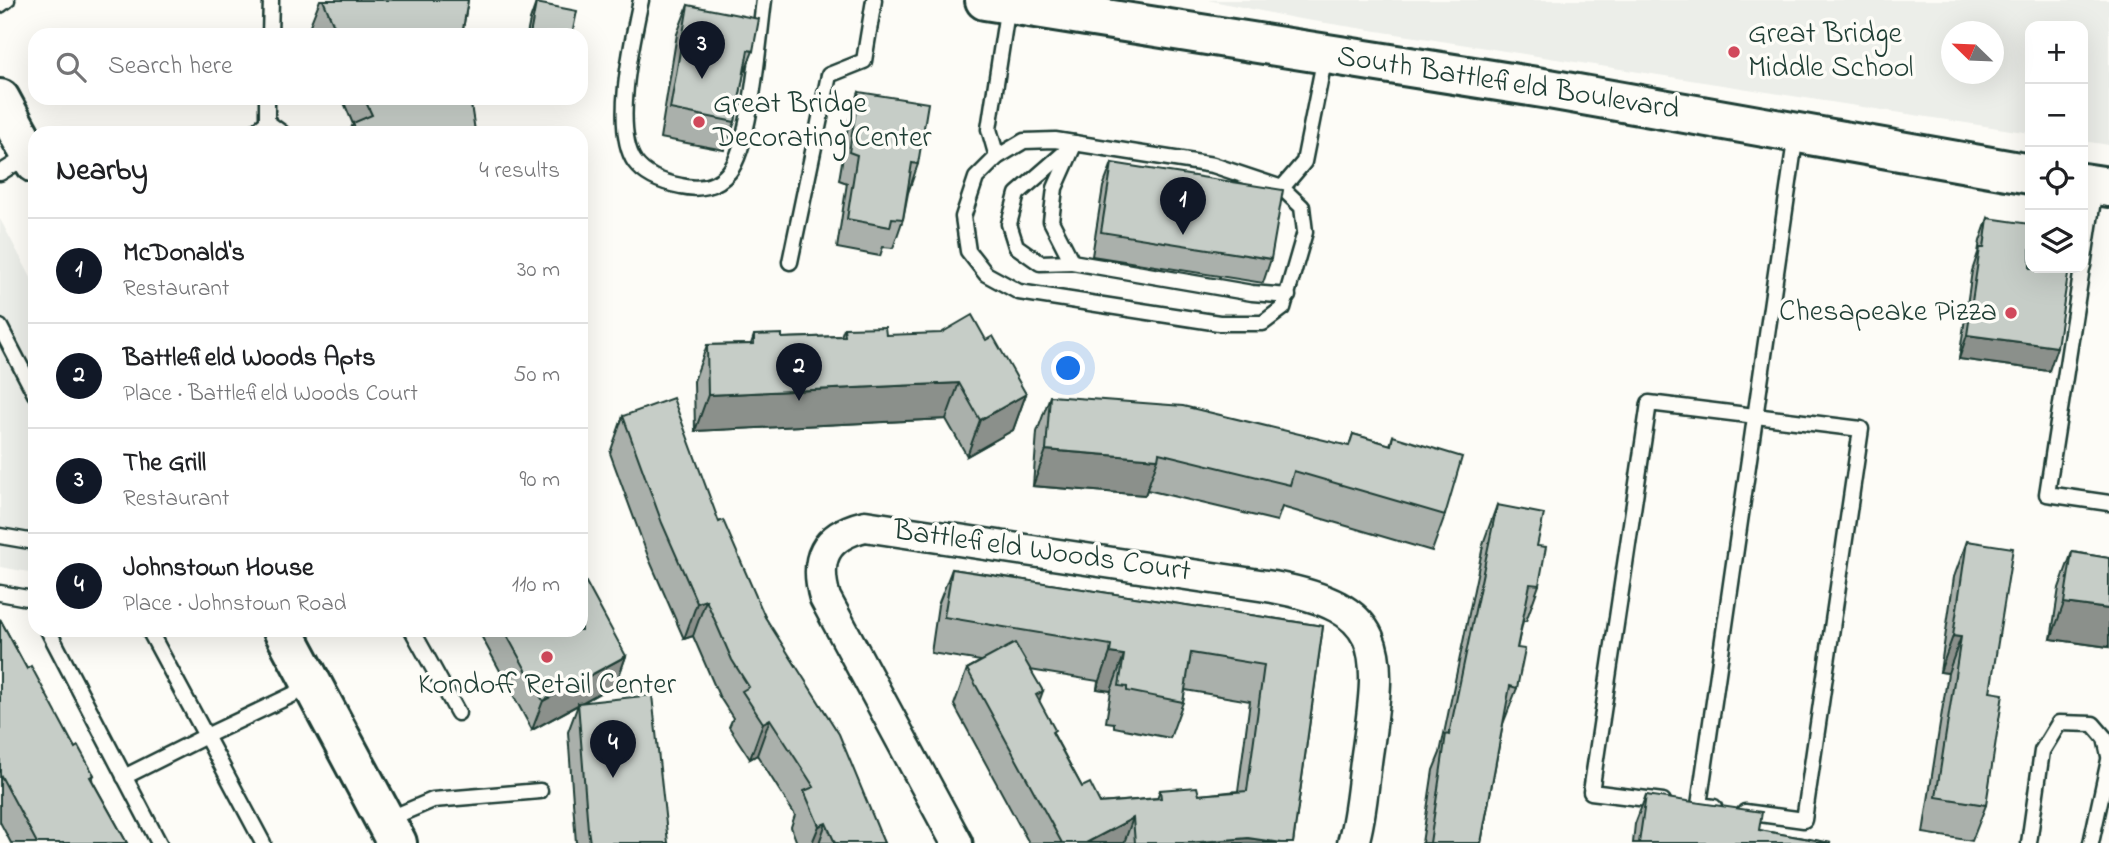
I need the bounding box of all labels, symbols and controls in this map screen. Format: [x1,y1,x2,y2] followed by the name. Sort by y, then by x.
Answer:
[1748,13,1913,91] place label: Great Bridge Middle School
[679,21,725,79] pin: 3
[1941,21,2004,84] north arrow
[2025,21,2088,273] map controls
[2025,21,2088,84] button: +
[28,28,588,105] search box
[1334,35,1683,133] street label: South Battlefield Boulevard
[1726,44,1742,60] marker: Great Bridge Middle School
[52,48,90,86] icon: search
[108,48,233,86] text: Search here
[712,83,932,161] place label: Great Bridge Decorating Center
[2025,84,2088,147] button: −
[691,114,707,130] marker: Great Bridge Decorating Center
[2025,147,2088,210] button: locate
[56,150,148,194] text: Nearby
[479,155,560,188] text: 4 results
[1160,177,1206,235] pin: 1
[2025,210,2088,273] button: layers
[123,235,245,273] text: McDonald's
[75,254,83,287] text: 1
[517,254,560,287] text: 30 m
[123,273,230,306] text: Restaurant
[1779,291,1997,335] place label: Chesapeake Pizza
[2003,305,2019,321] marker: Chesapeake Pizza
[123,340,376,378] text: Battlefield Woods Apts
[776,343,822,401] pin: 2
[1051,351,1085,385] your location
[73,359,85,392] text: 2
[513,359,560,392] text: 50 m
[123,378,418,411] text: Place · Battlefield Woods Court
[123,445,206,483] text: The Grill
[74,464,84,497] text: 3
[520,464,560,497] text: 90 m
[123,483,230,516] text: Restaurant
[890,509,1194,595] street label: Battlefield Woods Court
[123,550,314,588] text: Johnstown House
[74,569,84,602] text: 4
[512,569,560,602] text: 110 m
[123,588,347,621] text: Place · Johnstown Road
[539,649,555,665] marker: Kondoff Retail Center
[418,664,677,708] place label: Kondoff Retail Center
[590,720,636,778] pin: 4

